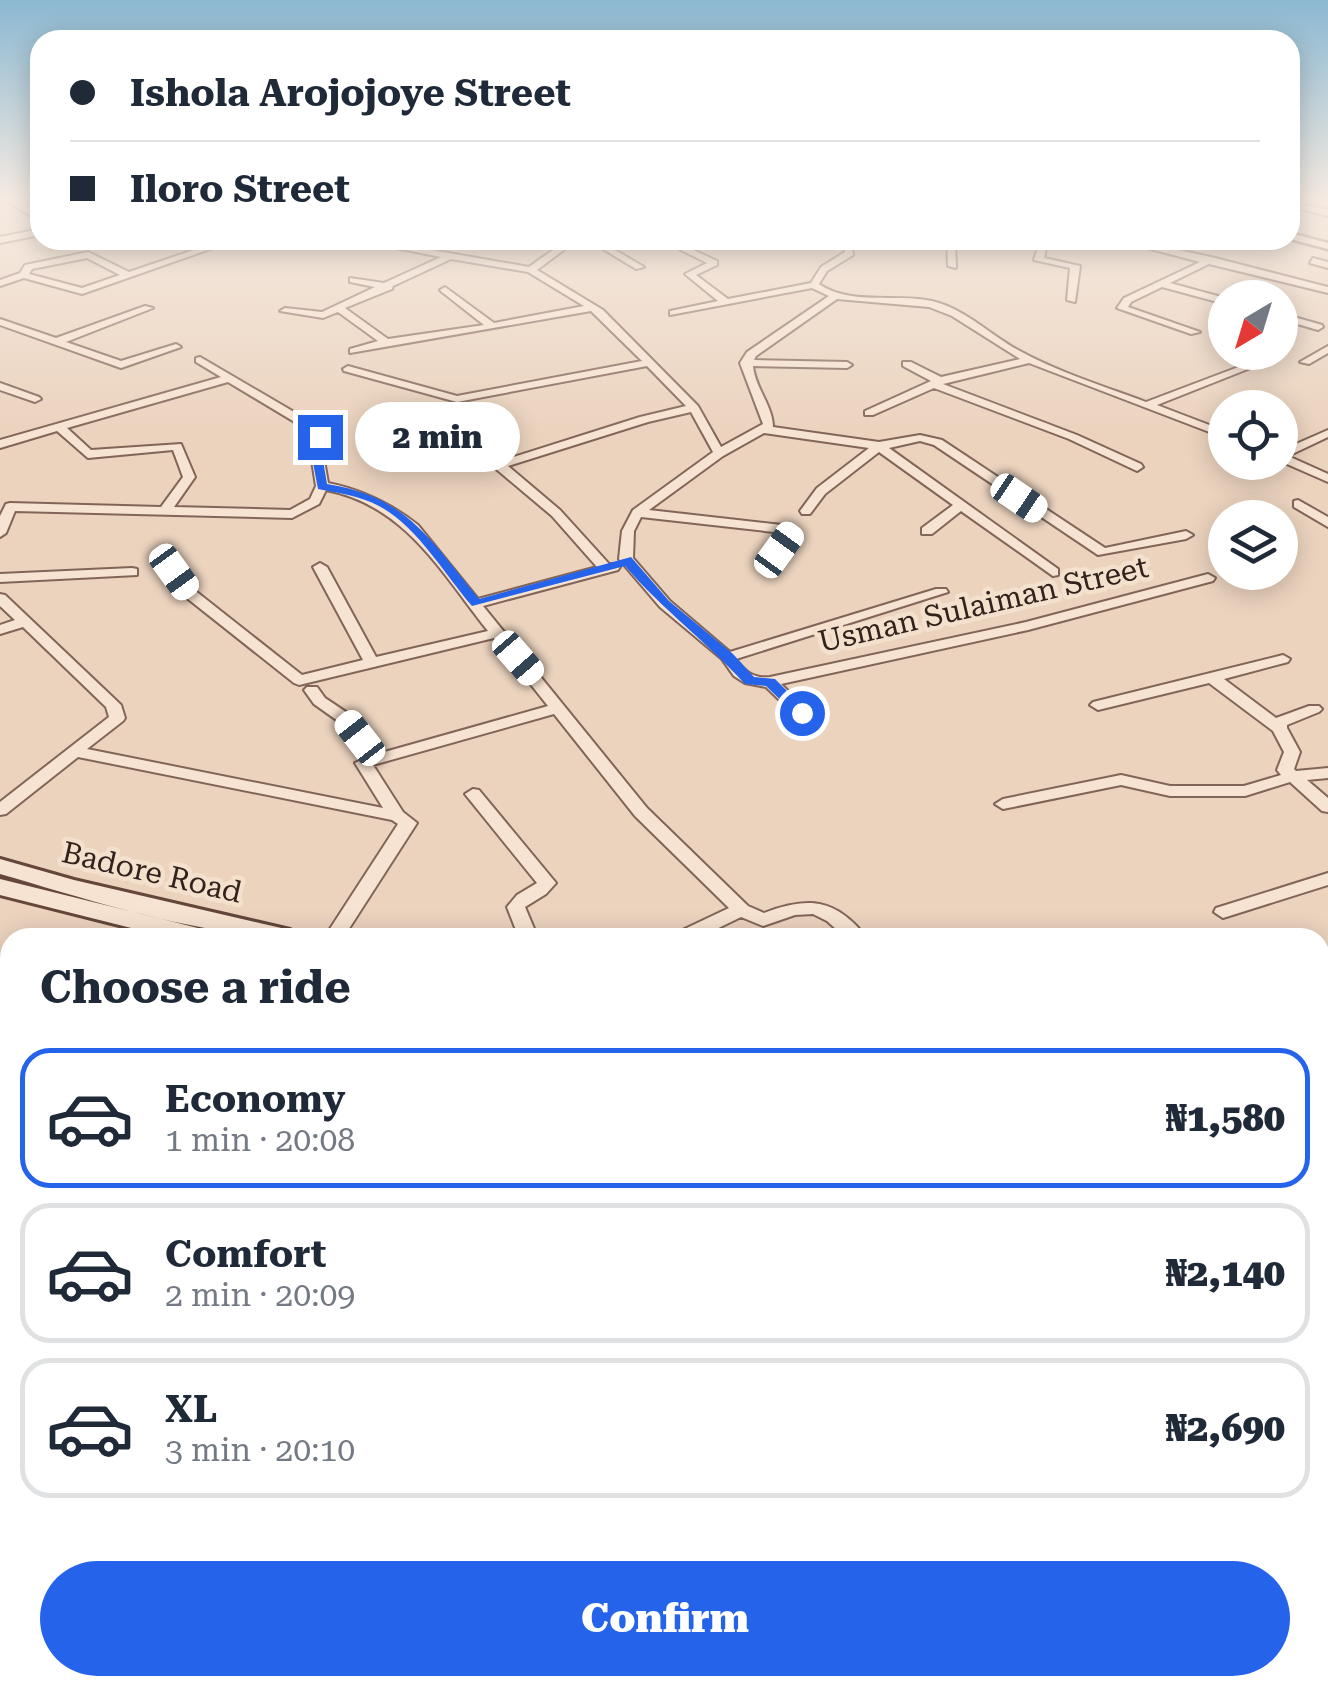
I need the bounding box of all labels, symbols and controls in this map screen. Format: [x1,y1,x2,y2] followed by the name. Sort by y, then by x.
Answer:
[130,71,571,115] text: Ishola Arojojoye Street
[130,167,350,211] text: Iloro Street
[1208,280,1298,370] north arrow
[1208,280,1298,590] map controls
[1208,390,1298,480] button: locate
[355,402,520,472] callout: 2 min
[298,415,343,460] route end
[393,418,482,456] text: 2 min
[986,469,1052,527] car
[1208,500,1298,590] button: layers
[749,517,809,583] car
[144,539,204,605] car
[815,549,1151,659] street label: Usman Sulaiman Street
[487,626,549,690] car
[780,691,825,736] route start
[330,705,390,771] car
[59,834,245,910] street label: Badore Road
[40,961,351,1014] text: Choose a ride
[45,1073,135,1163] icon: car
[165,1077,345,1121] text: Economy
[1166,1096,1285,1140] text: ₦1,580
[165,1121,355,1159] text: 1 min · 20:08
[45,1228,135,1318] icon: car
[165,1232,326,1276] text: Comfort
[1166,1251,1285,1295] text: ₦2,140
[165,1276,355,1314] text: 2 min · 20:09
[45,1383,135,1473] icon: car
[165,1387,217,1431] text: XL
[1166,1406,1285,1450] text: ₦2,690
[165,1431,355,1469] text: 3 min · 20:10
[40,1561,1290,1676] button: Confirm

